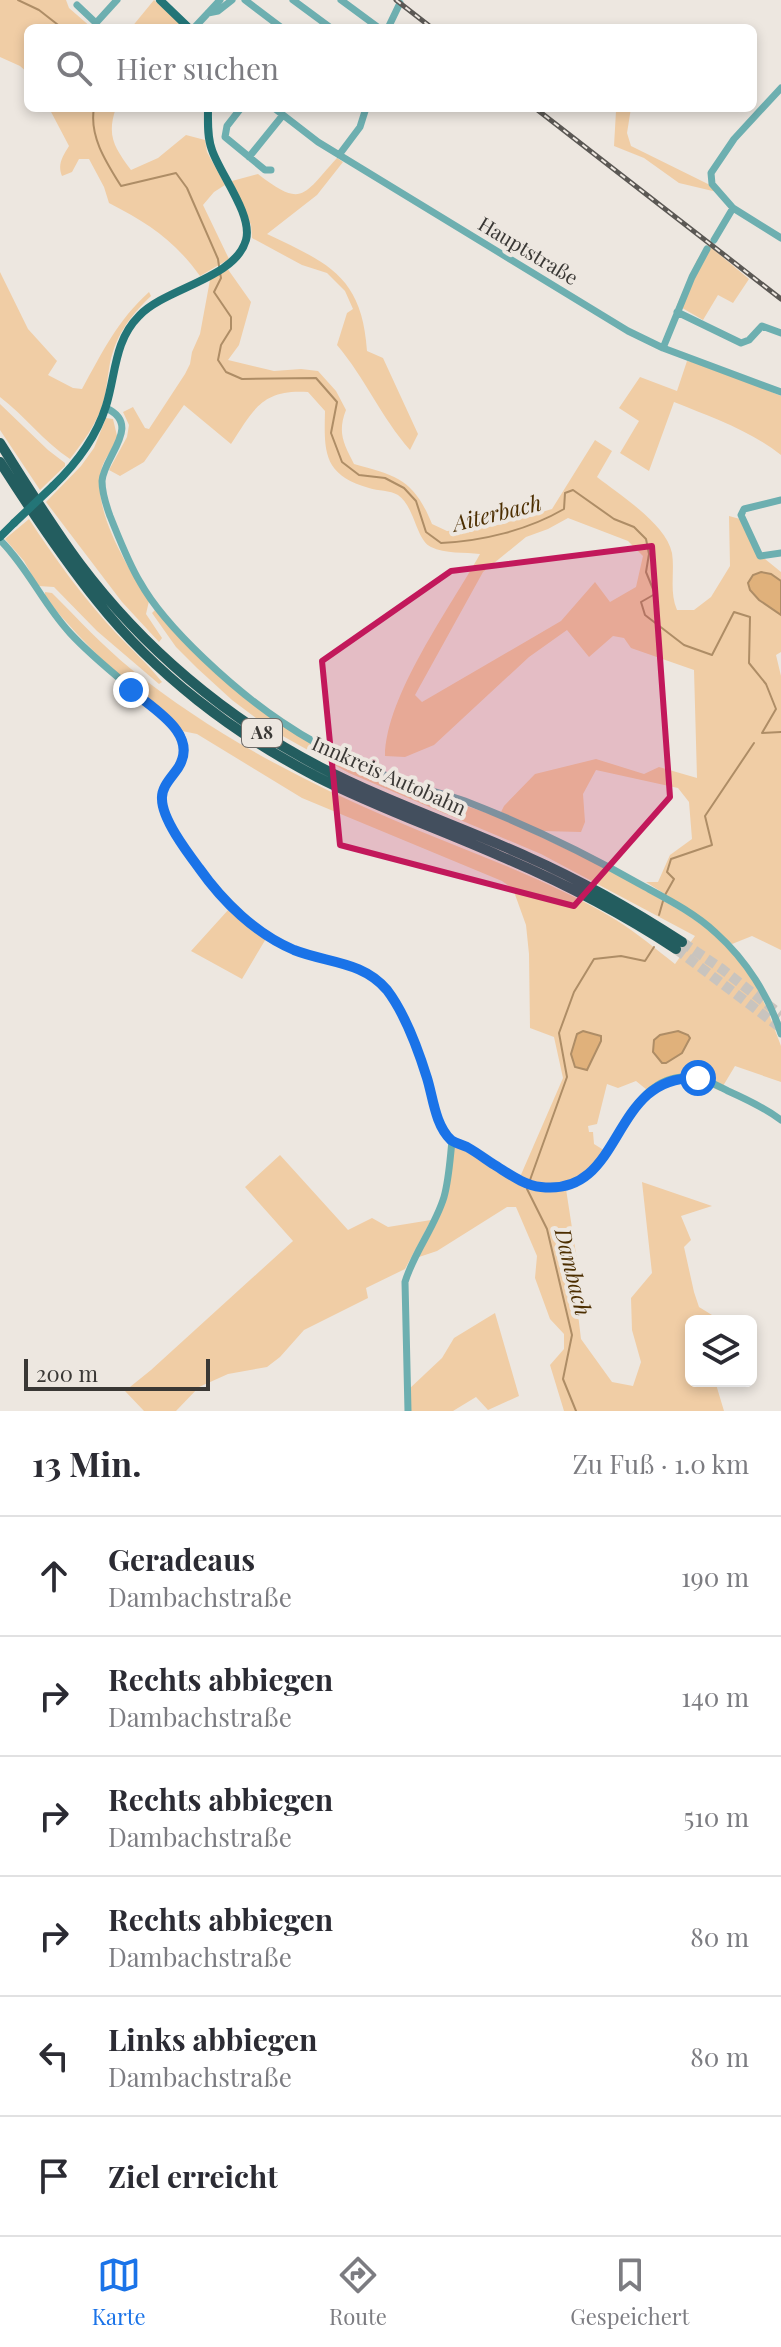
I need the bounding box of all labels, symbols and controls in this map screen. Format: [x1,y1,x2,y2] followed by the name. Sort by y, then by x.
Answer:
[24,24,757,112] search box
[52,46,96,90] icon: search
[116,48,279,88] text: Hier suchen
[474,209,584,290] street label: Hauptstraße
[447,487,544,538] water label: Aiterbach
[113,672,149,708] route end
[242,719,282,747] road number: A8
[308,729,471,821] street label: Innkreis Autobahn
[680,1060,716,1096] route start
[548,1224,599,1319] water label: Dambach
[685,1315,757,1387] map controls
[685,1315,757,1387] button: layers
[24,1355,210,1391] scale bar
[36,1358,98,1388] text: 200 m
[32,1440,141,1486] text: 13 Min.
[572,1446,749,1481] text: Zu Fuß · 1.0 km
[108,1539,255,1579] text: Geradeaus
[32,1554,76,1598] icon: ahead
[681,1559,749,1594] text: 190 m
[108,1579,292,1614] text: Dambachstraße
[108,1659,333,1699] text: Rechts abbiegen
[32,1674,76,1718] icon: right
[681,1679,749,1714] text: 140 m
[108,1699,292,1734] text: Dambachstraße
[108,1779,333,1819] text: Rechts abbiegen
[32,1794,76,1838] icon: right
[683,1799,749,1834] text: 510 m
[108,1819,292,1854] text: Dambachstraße
[108,1899,333,1939] text: Rechts abbiegen
[32,1914,76,1958] icon: right
[690,1919,749,1954] text: 80 m
[108,1939,292,1974] text: Dambachstraße
[108,2019,317,2059] text: Links abbiegen
[32,2034,76,2078] icon: left
[690,2039,749,2074] text: 80 m
[108,2059,292,2094] text: Dambachstraße
[32,2154,76,2198] icon: arrive
[108,2156,278,2196] text: Ziel erreicht
[92,2253,146,2331] tab: Karte
[329,2253,387,2331] tab: Route
[570,2253,689,2331] tab: Gespeichert

